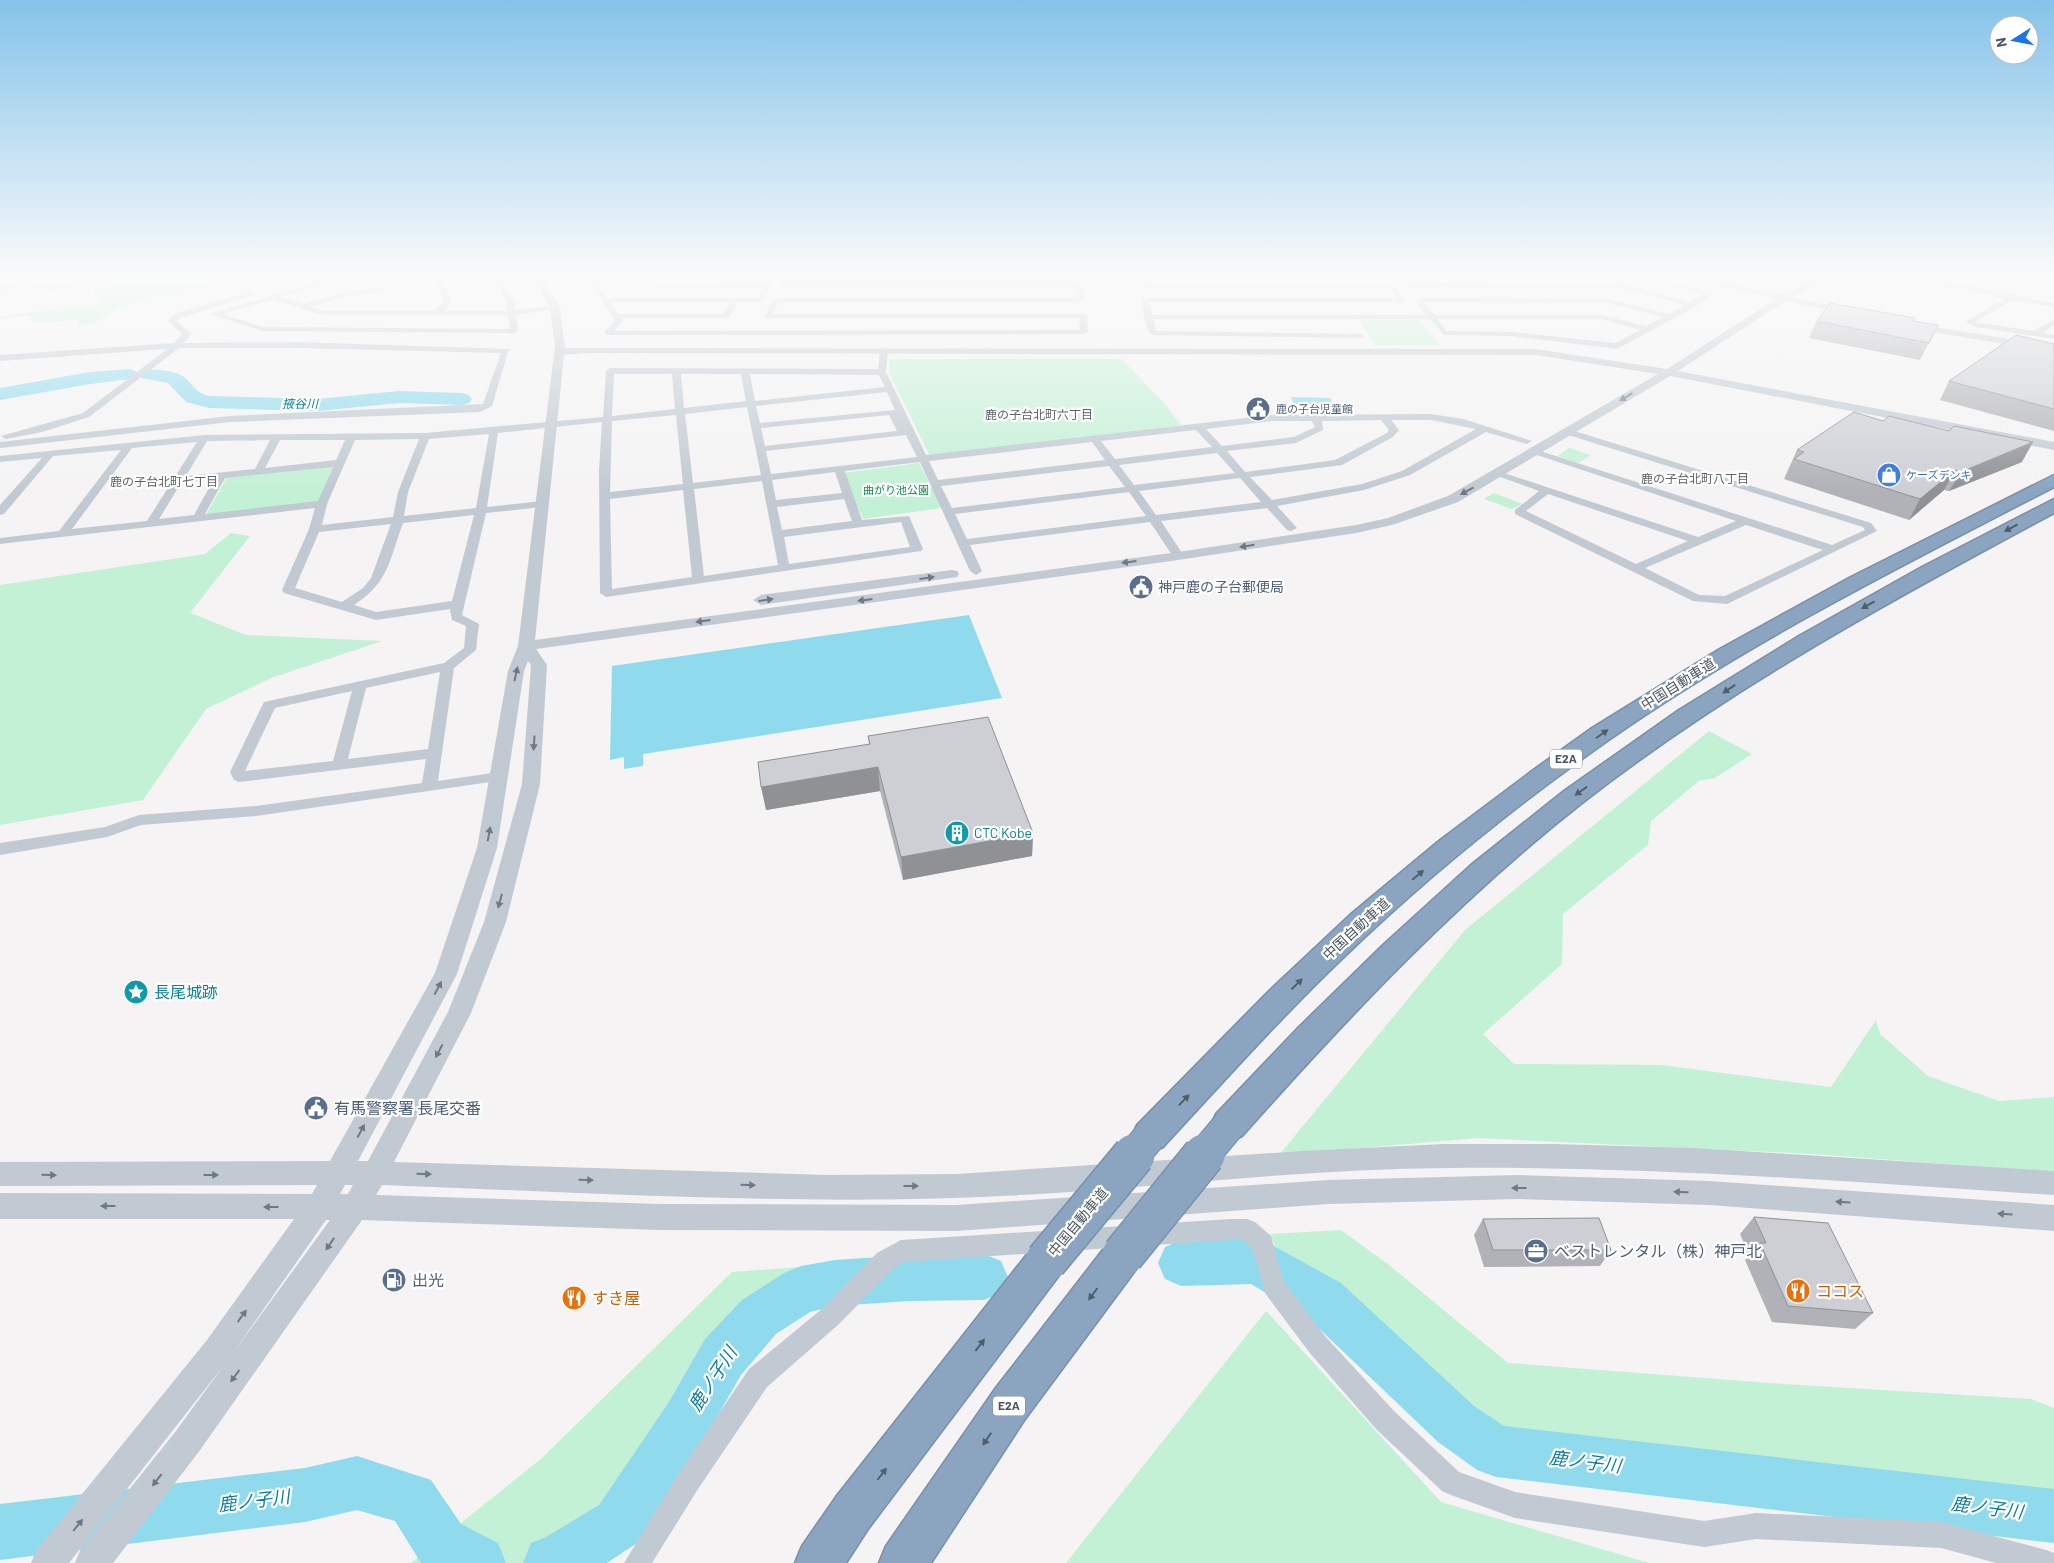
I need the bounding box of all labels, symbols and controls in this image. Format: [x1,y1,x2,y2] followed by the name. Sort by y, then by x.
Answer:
[1989,15,2039,65] north arrow
[1992,36,2010,49] text: N
[1619,393,1632,402] one-way arrow
[282,396,320,410] water label: 掖谷川
[1245,396,1271,422] public building icon: 鹿の子台児童館
[1276,402,1353,415] place label: 鹿の子台児童館
[985,407,1093,421] district label: 鹿の子台北町六丁目
[1876,462,1902,488] shop icon: ケーズデンキ
[1906,468,1971,481] place label: ケーズデンキ
[1641,471,1749,485] district label: 鹿の子台北町八丁目
[110,474,218,488] district label: 鹿の子台北町七丁目
[863,483,929,496] park label: 曲がり池公園
[1461,486,1474,495] one-way arrow
[2004,524,2018,532] one-way arrow
[1239,542,1255,550] one-way arrow
[1121,558,1137,566] one-way arrow
[919,573,935,581] one-way arrow
[1128,574,1154,600] public building icon: 神戸鹿の子台郵便局
[1158,578,1284,595] place label: 神戸鹿の子台郵便局
[758,595,774,603] one-way arrow
[856,596,872,604] one-way arrow
[1861,601,1875,609] one-way arrow
[695,617,711,625] one-way arrow
[1638,654,1718,713] street label: 中国自動車道
[512,666,520,681] one-way arrow
[1722,684,1735,693] one-way arrow
[1595,729,1609,739] one-way arrow
[529,735,537,751] one-way arrow
[1550,750,1582,769] road number: E2A
[1575,786,1588,797] one-way arrow
[944,820,970,846] building icon: CTC Kobe
[974,824,1032,841] place label: CTC Kobe
[486,825,494,841] one-way arrow
[1411,869,1423,881] one-way arrow
[496,894,504,909] one-way arrow
[1319,894,1393,963] street label: 中国自動車道
[1291,978,1303,990] one-way arrow
[123,979,149,1005] place icon: 長尾城跡
[434,980,442,995] one-way arrow
[154,982,218,1001] place label: 長尾城跡
[435,1044,443,1059] one-way arrow
[303,1095,329,1121] public building icon: 有馬警察署 長尾交番
[1178,1095,1190,1107] one-way arrow
[334,1098,481,1117] place label: 有馬警察署 長尾交番
[357,1123,365,1138] one-way arrow
[203,1170,219,1178] one-way arrow
[416,1170,432,1178] one-way arrow
[41,1171,57,1179] one-way arrow
[578,1176,594,1184] one-way arrow
[741,1181,757,1189] one-way arrow
[903,1182,919,1190] one-way arrow
[1044,1184,1111,1259] street label: 中国自動車道
[1510,1184,1526,1192] one-way arrow
[1673,1188,1689,1196] one-way arrow
[1835,1198,1851,1206] one-way arrow
[100,1202,116,1210] one-way arrow
[262,1203,278,1211] one-way arrow
[1997,1210,2013,1218] one-way arrow
[325,1237,335,1250] one-way arrow
[1523,1238,1549,1264] office icon: ベストレンタル（株）神戸北
[1554,1241,1762,1260] place label: ベストレンタル（株）神戸北
[381,1267,407,1293] fuel station icon: 出光
[412,1270,444,1289] place label: 出光
[1785,1278,1811,1304] restaurant icon: ココス
[1816,1281,1864,1300] place label: ココス
[561,1285,587,1311] restaurant icon: すき屋
[1088,1287,1099,1300] one-way arrow
[592,1288,640,1307] place label: すき屋
[237,1309,247,1323] one-way arrow
[974,1339,985,1352] one-way arrow
[683,1341,742,1415] water label: 鹿ノ子川
[230,1369,240,1383] one-way arrow
[993,1396,1025,1415] road number: E2A
[982,1432,991,1446] one-way arrow
[1548,1446,1624,1477] water label: 鹿ノ子川
[876,1468,887,1481] one-way arrow
[151,1473,162,1486] one-way arrow
[217,1484,293,1515] water label: 鹿ノ子川
[1950,1492,2026,1523] water label: 鹿ノ子川
[73,1519,84,1532] one-way arrow

